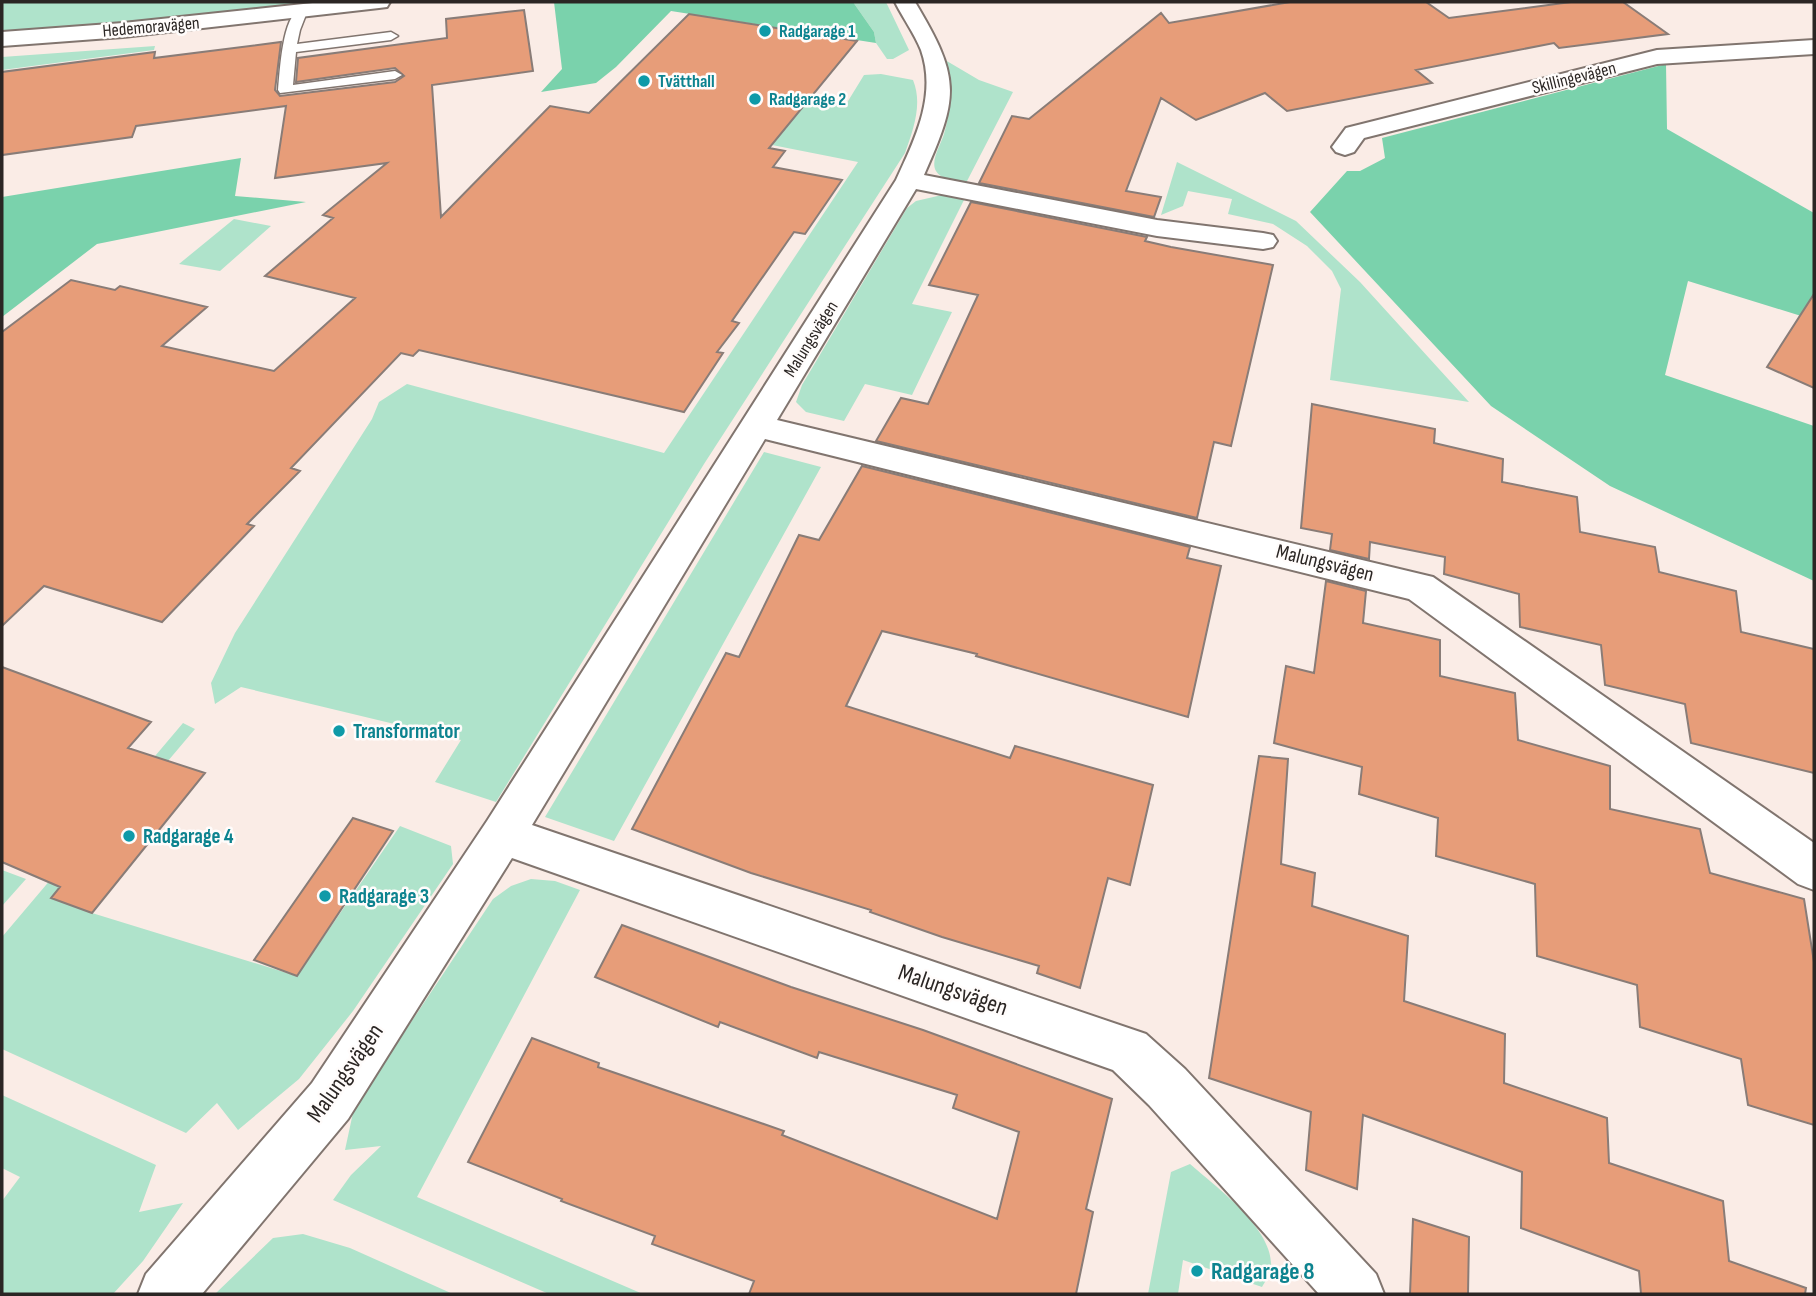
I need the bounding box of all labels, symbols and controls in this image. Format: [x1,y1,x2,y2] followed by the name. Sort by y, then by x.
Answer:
[102,12,200,42] street label: Hedemoravägen
[779,21,855,42] place label: Radgarage 1
[757,23,773,39] marker: Radgarage 1
[1530,57,1618,99] street label: Skillingevägen
[658,71,715,92] place label: Tvätthall
[636,73,652,89] marker: Tvätthall
[769,89,846,110] place label: Radgarage 2
[747,91,763,107] marker: Radgarage 2
[779,297,843,381] street label: Malungsvägen
[1274,539,1376,587] street label: Malungsvägen
[353,719,460,744] place label: Transformator
[331,723,347,739] marker: Transformator
[143,824,234,849] place label: Radgarage 4
[121,828,137,844] marker: Radgarage 4
[339,884,429,909] place label: Radgarage 3
[317,888,333,904] marker: Radgarage 3
[894,958,1012,1022] street label: Malungsvägen
[300,1018,390,1128] street label: Malungsvägen
[1211,1257,1315,1286] place label: Radgarage 8
[1189,1263,1205,1279] marker: Radgarage 8

